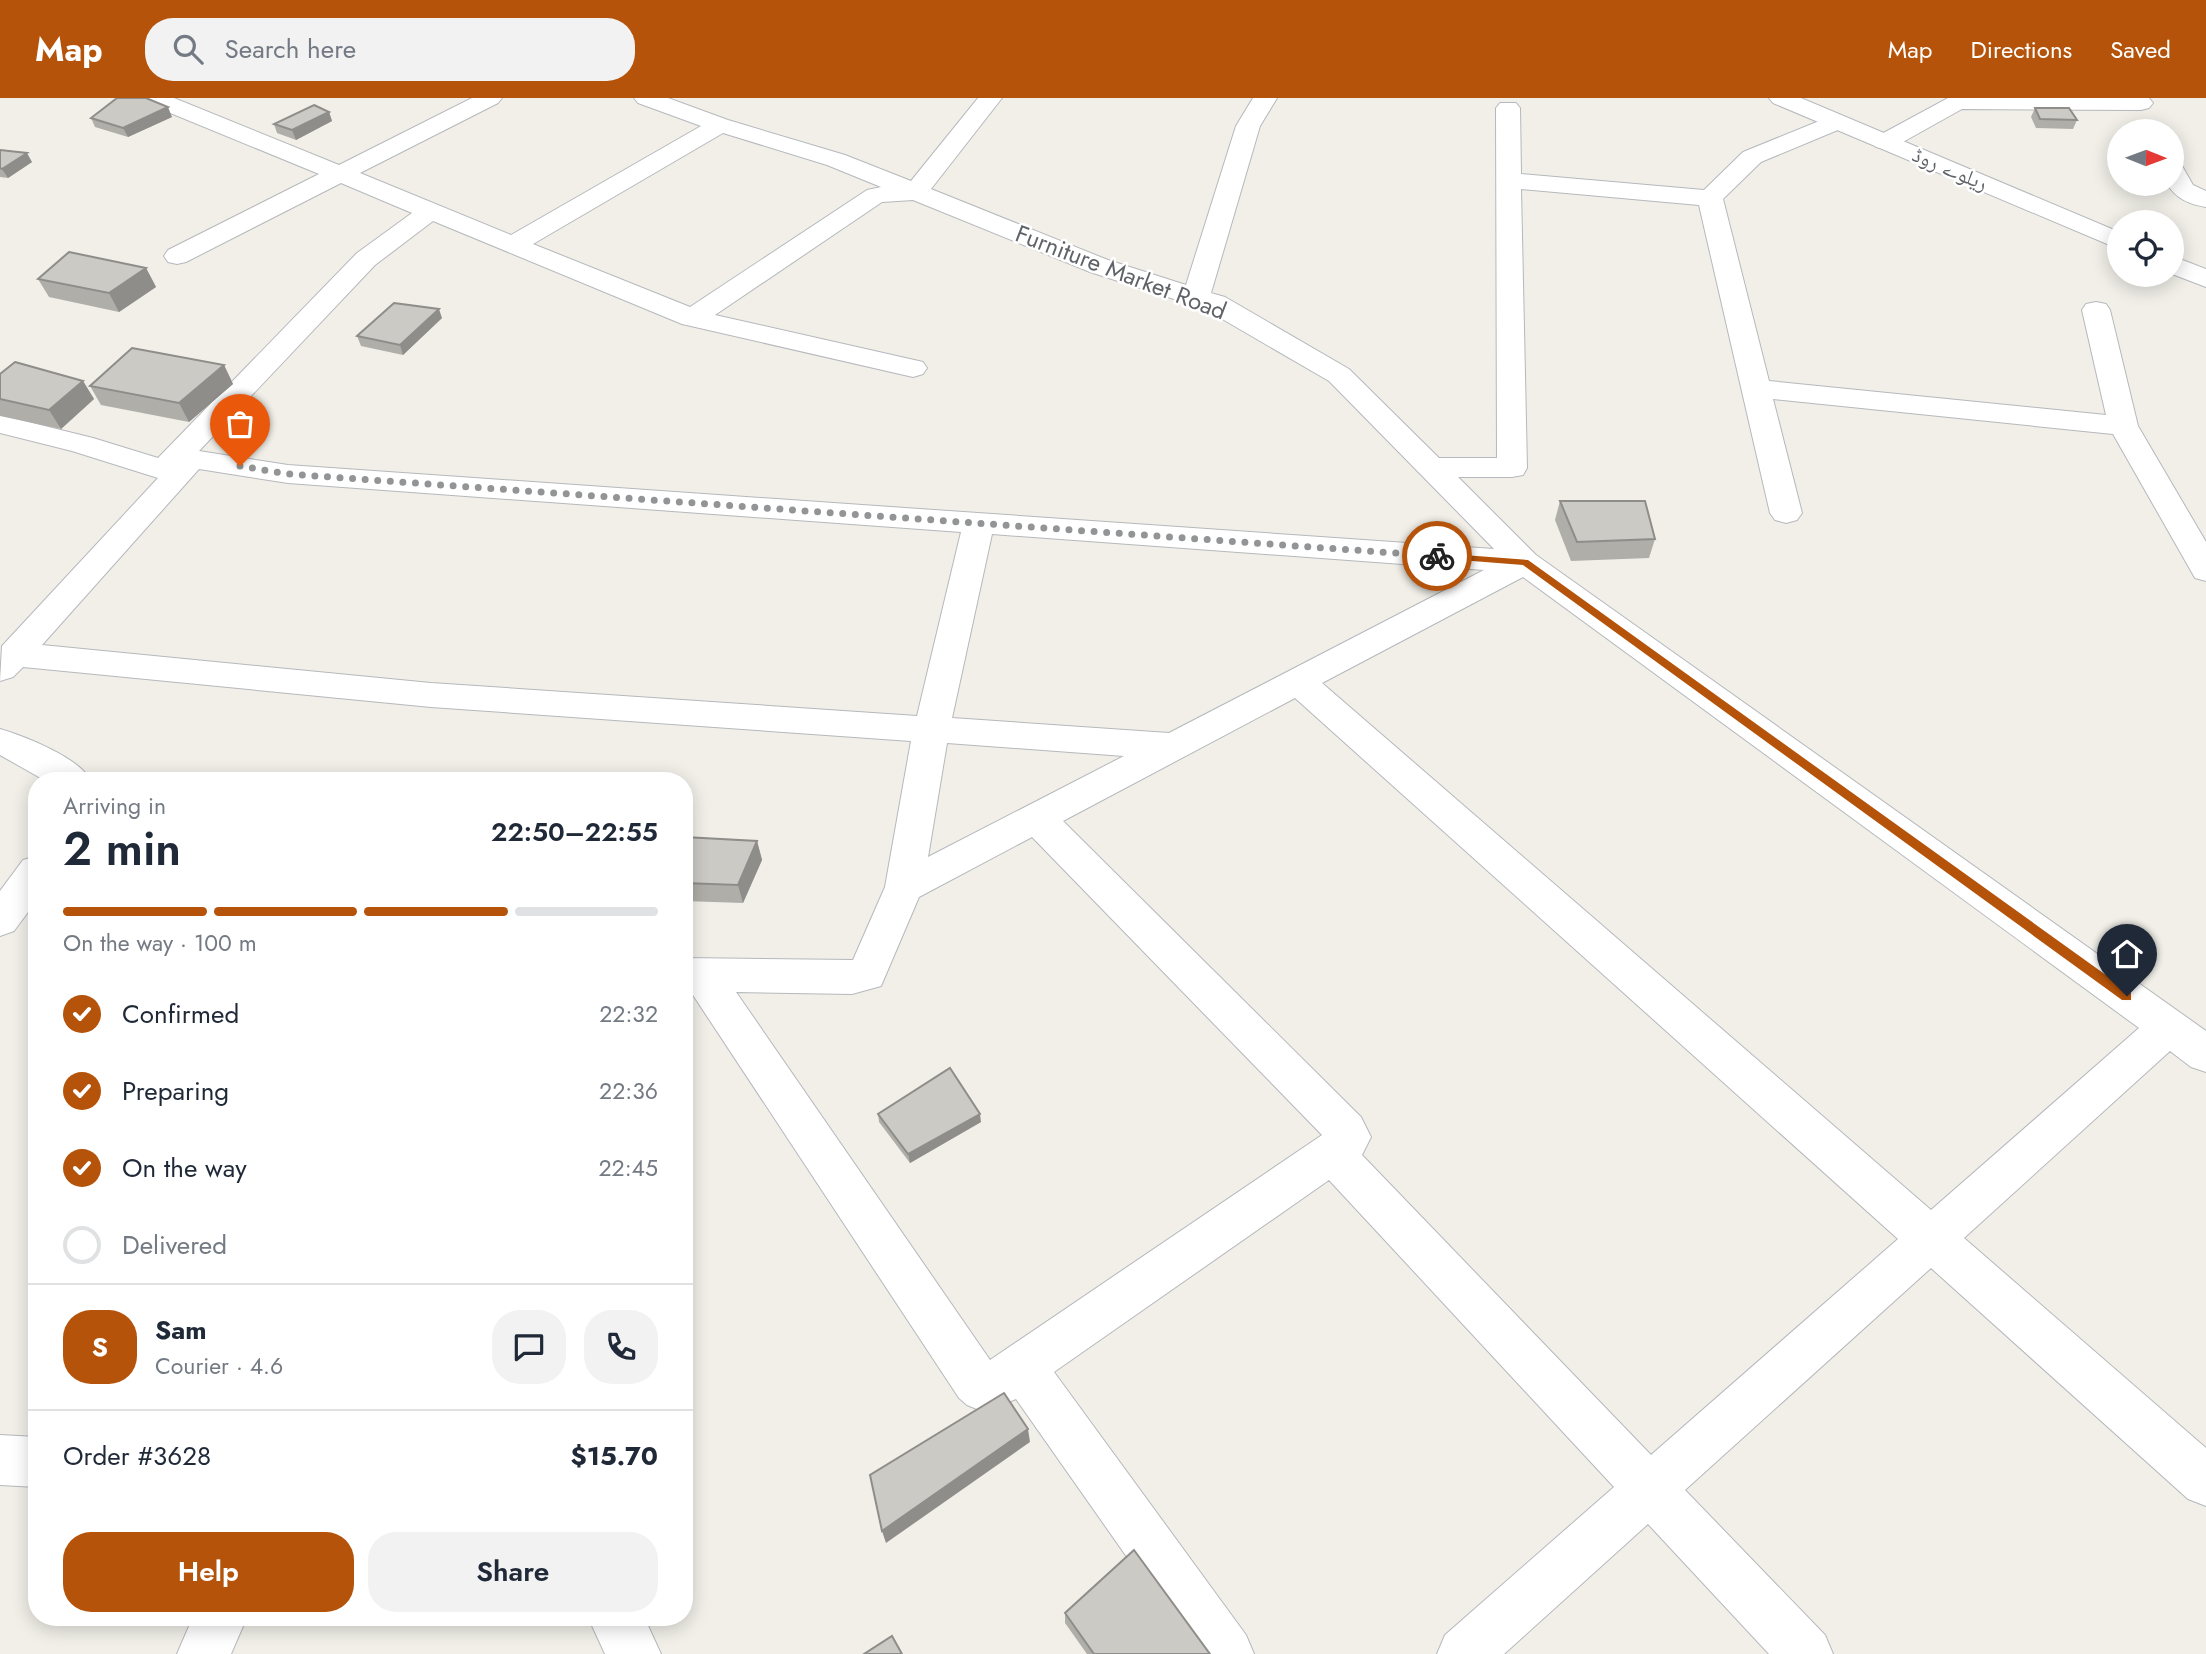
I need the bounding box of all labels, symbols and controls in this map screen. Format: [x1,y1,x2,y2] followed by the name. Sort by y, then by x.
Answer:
[145,18,635,81] search box
[35,26,103,73] text: Map
[169,30,207,68] icon: search
[225,30,356,68] text: Search here
[1888,32,1933,67] text: Map
[1971,32,2072,67] text: Directions
[2110,32,2171,67] text: Saved
[2107,119,2184,196] north arrow
[2107,119,2184,287] map controls
[1908,140,1992,198] street label: ریلوے روڈ
[2107,210,2184,287] button: locate
[1010,216,1232,328] street label: Furniture Market Road
[210,394,270,466] pin
[221,405,259,443] icon: bag
[1402,521,1472,591] courier
[1418,537,1456,575] icon: bike
[63,789,166,823] text: Arriving in
[491,813,658,851] text: 22:50–22:55
[63,816,181,882] text: 2 min
[2097,924,2157,996] pin
[63,926,257,960] text: On the way · 100 m
[2108,935,2146,973] icon: home
[63,995,101,1033] icon: check
[122,995,239,1033] text: Confirmed
[599,997,658,1031] text: 22:32
[63,1072,101,1110] icon: check
[122,1072,229,1110] text: Preparing
[599,1074,658,1108] text: 22:36
[63,1149,101,1187] icon: check
[122,1149,247,1187] text: On the way
[599,1151,658,1185] text: 22:45
[122,1226,227,1264] text: Delivered
[492,1310,566,1384] button: chat
[584,1310,658,1384] button: phone
[155,1311,207,1349] text: Sam
[92,1328,108,1366] text: S
[155,1349,283,1383] text: Courier · 4.6
[63,1437,211,1475] text: Order #3628
[571,1437,658,1475] text: $15.70
[63,1532,354,1612] button: Help
[368,1532,658,1612] button: Share

